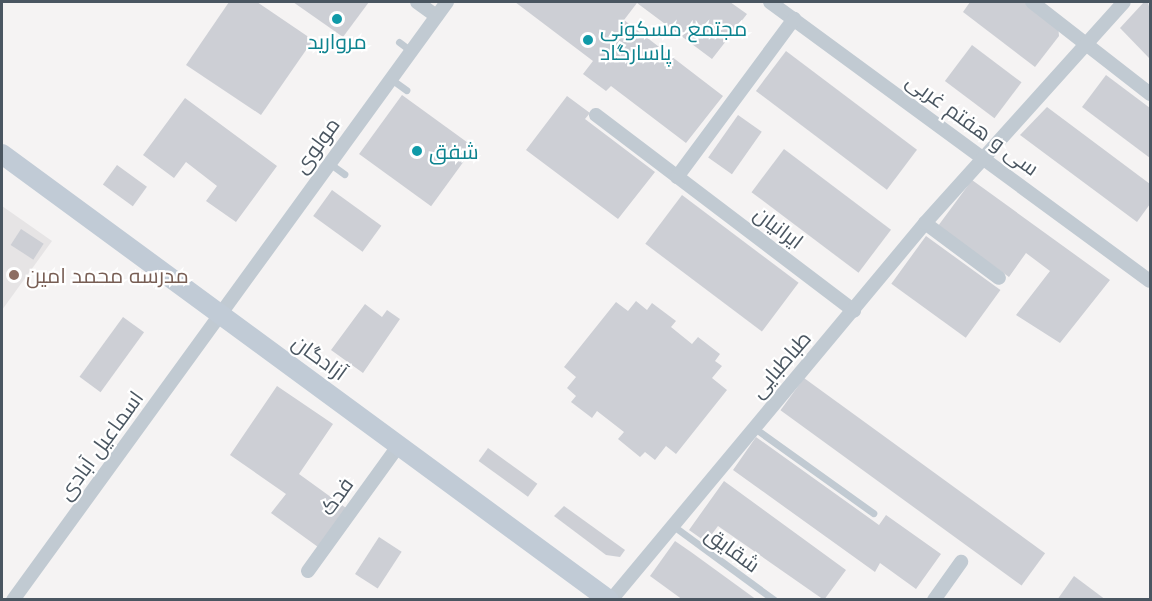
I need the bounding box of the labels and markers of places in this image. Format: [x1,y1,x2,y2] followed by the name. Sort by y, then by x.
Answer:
[330,12,344,26] marker: مروارید
[600,15,747,65] place label: مجتمع مسکونی پاسارگاد
[307,28,367,54] place label: مروارید
[581,33,595,47] marker: مجتمع مسکونی پاسارگاد
[429,138,479,164] place label: شفق
[410,144,424,158] marker: شفق
[26,262,189,288] place label: مدرسه محمد امین
[7,268,21,282] marker: مدرسه محمد امین

